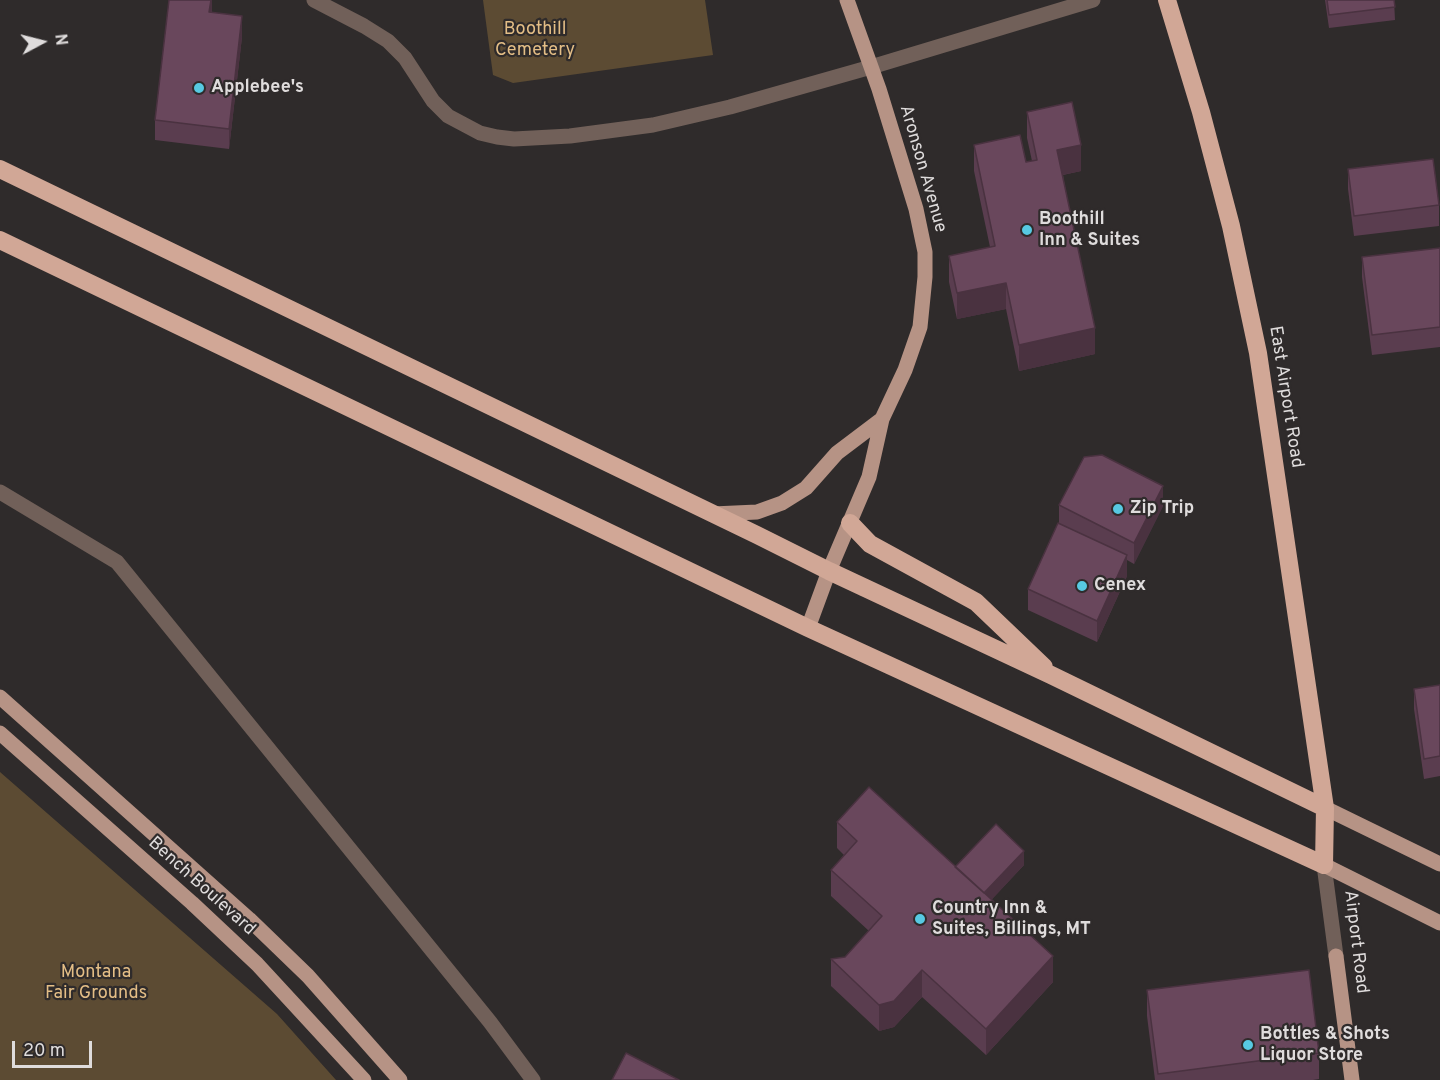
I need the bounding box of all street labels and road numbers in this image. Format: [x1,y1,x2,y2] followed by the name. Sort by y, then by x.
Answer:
[893,103,951,235] street label: Aronson Avenue
[1263,324,1307,470] street label: East Airport Road
[143,833,259,941] street label: Bench Boulevard
[1338,889,1372,995] street label: Airport Road

